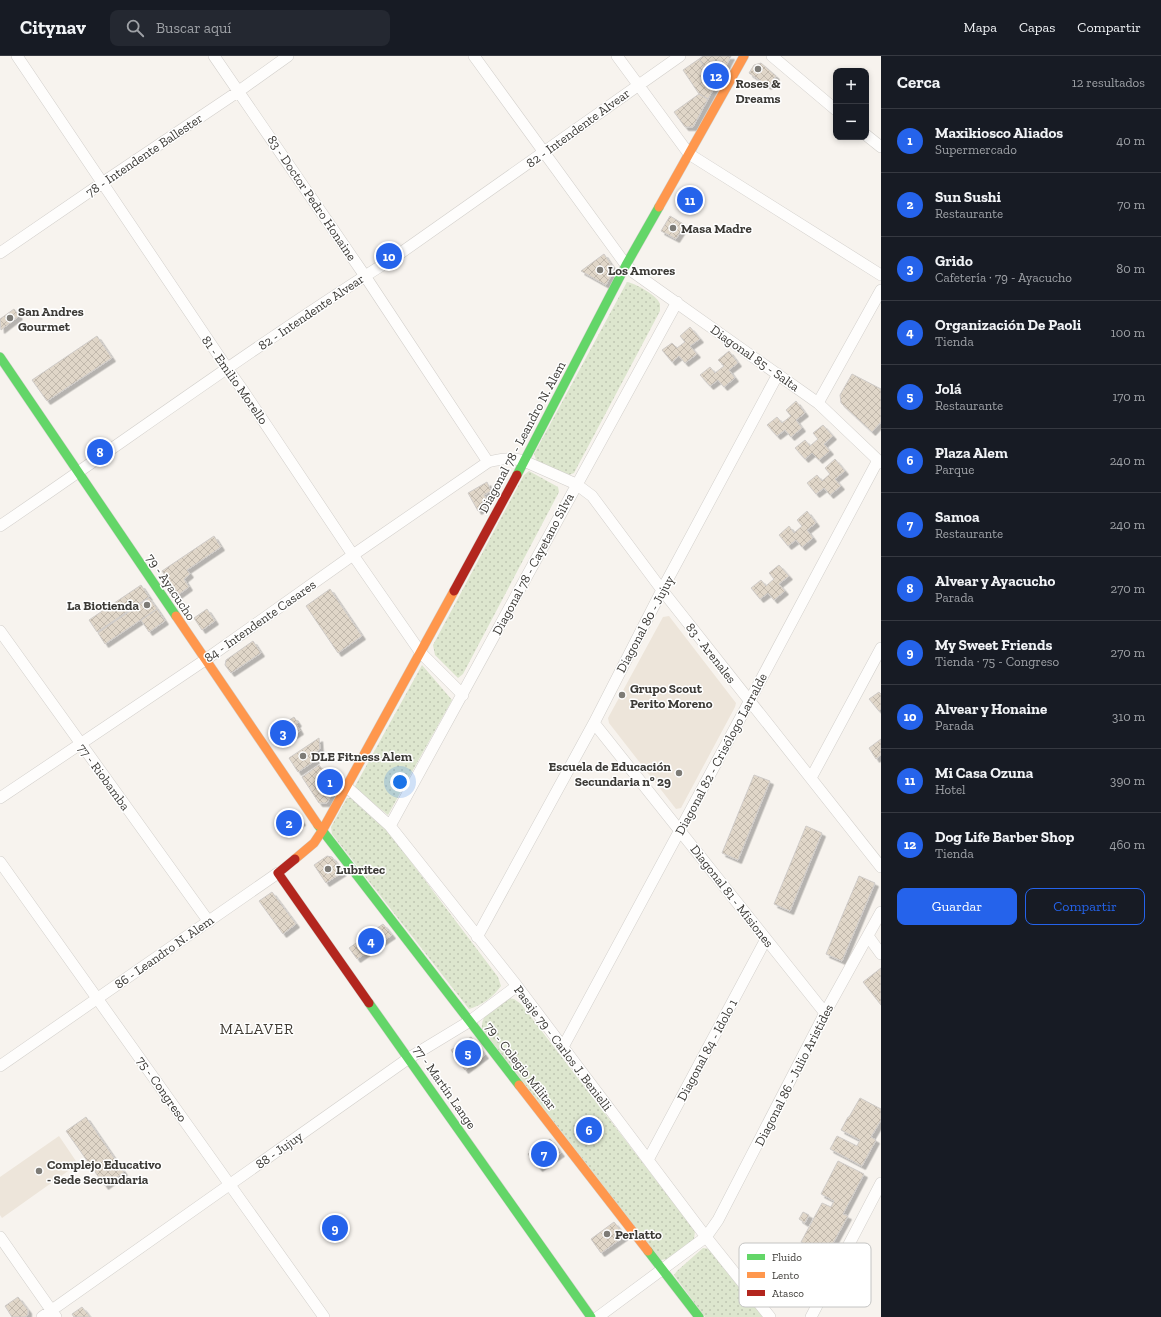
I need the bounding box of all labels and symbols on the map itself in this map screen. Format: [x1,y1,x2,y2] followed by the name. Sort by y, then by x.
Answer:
[703,61,729,91] pin: 12
[753,64,763,74] marker: Roses & Dreams
[735,76,781,106] place label: Roses & Dreams
[523,85,633,171] street label: 82 - Intendente Alvear
[83,110,205,200] street label: 78 - Intendente Ballester
[264,132,360,264] street label: 83 - Doctor Pedro Honaine
[677,185,703,215] pin: 11
[681,221,752,236] place label: Masa Madre
[668,223,678,233] marker: Masa Madre
[376,241,402,271] pin: 10
[608,263,675,278] place label: Los Amores
[595,265,605,275] marker: Los Amores
[255,271,367,353] street label: 82 - Intendente Alvear
[18,304,84,334] place label: San Andres Gourmet
[5,313,15,323] marker: San Andres Gourmet
[708,322,803,395] street label: Diagonal 85 - Salta
[199,333,271,427] street label: 81 - Emilio Morello
[476,358,569,515] street label: Diagonal 78 - Leandro N. Alem
[87,437,113,467] pin: 8
[489,490,577,637] street label: Diagonal 78 - Cayetano Silva
[143,551,199,623] street label: 79 - Ayacucho
[613,573,678,676] street label: Diagonal 80 - Jujuy
[201,577,319,665] street label: 84 - Intendente Casares
[67,598,139,613] place label: La Biotienda
[142,600,152,610] marker: La Biotienda
[683,620,739,686] street label: 83 - Arenales
[672,671,770,837] street label: Diagonal 82 - Crisólogo Larralde
[630,681,713,711] place label: Grupo Scout Perito Moreno
[617,690,627,700] marker: Grupo Scout Perito Moreno
[270,718,296,748] pin: 3
[75,741,134,814] street label: 77 - Riobamba
[311,749,413,764] place label: DLE Fitness Alem
[298,751,308,761] marker: DLE Fitness Alem
[549,759,671,789] place label: Escuela de Educación Secundaria nº 29
[317,767,343,797] pin: 1
[674,768,684,778] marker: Escuela de Educación Secundaria nº 29
[390,772,410,792] your location
[276,808,302,838] pin: 2
[687,842,777,950] street label: Diagonal 81 - Misiones
[336,862,385,877] place label: Lubritec
[323,864,333,874] marker: Lubritec
[112,912,217,992] street label: 86 - Leandro N. Alem
[358,926,384,956] pin: 4
[510,982,615,1114] street label: Pasaje 79 - Carlos J. Benielli
[674,996,740,1104] street label: Diagonal 84 - Idolo 1
[752,1001,836,1148] street label: Diagonal 86 - Julio Aristides
[482,1019,560,1113] street label: 79 - Colegio Militar
[220,1020,294,1038] district label: MALAVER
[455,1038,481,1068] pin: 5
[411,1042,479,1132] street label: 77 - Martín Lange
[134,1053,190,1125] street label: 75 - Congreso
[576,1115,602,1145] pin: 6
[253,1128,306,1172] street label: 88 - Jujuy
[531,1139,557,1169] pin: 7
[47,1157,162,1187] place label: Complejo Educativo - Sede Secundaria
[34,1166,44,1176] marker: Complejo Educativo - Sede Secundaria
[322,1213,348,1243] pin: 9
[615,1227,662,1242] place label: Perlatto
[602,1229,612,1239] marker: Perlatto
[739,1243,871,1307] legend
[772,1251,802,1264] text: Fluido
[772,1269,800,1282] text: Lento
[772,1287,804,1300] text: Atasco

